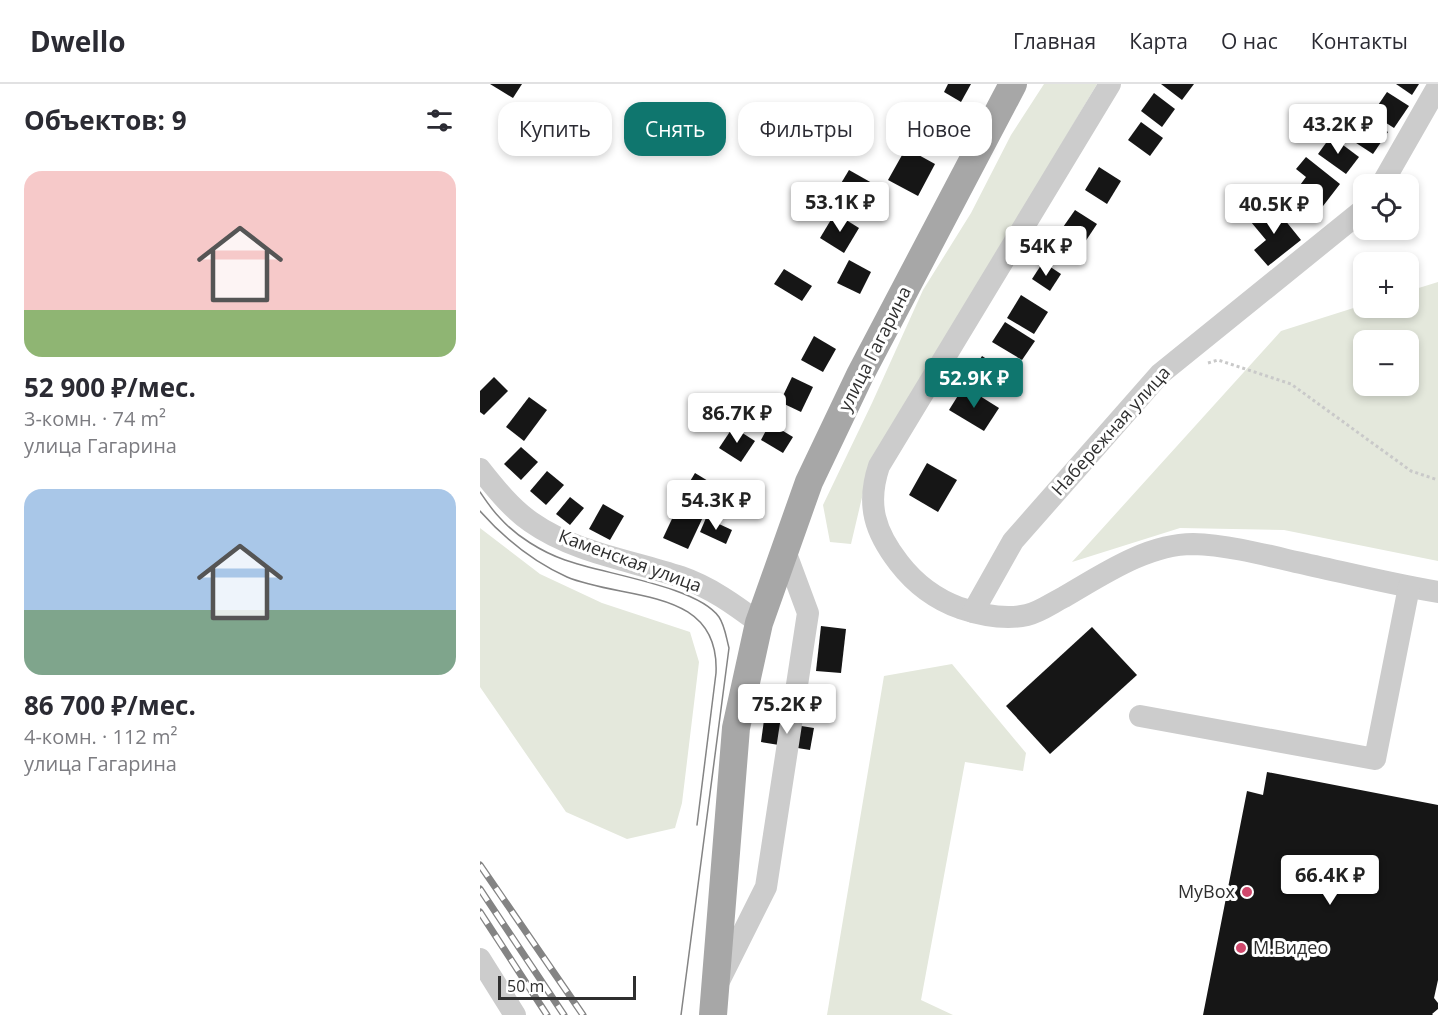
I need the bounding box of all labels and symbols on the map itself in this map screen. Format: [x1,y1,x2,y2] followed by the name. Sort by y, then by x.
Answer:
[1283,104,1393,155] pin: 43.2K ₽
[785,182,895,233] pin: 53.1K ₽
[1219,184,1329,235] pin: 40.5K ₽
[1004,226,1088,277] pin: 54K ₽
[832,282,916,415] street label: улица Гагарина
[919,358,1029,409] pin: 52.9K ₽
[1046,360,1175,500] street label: Набережная улица
[682,393,792,444] pin: 86.7K ₽
[661,480,771,531] pin: 54.3K ₽
[556,523,705,597] street label: Каменская улица
[732,684,842,735] pin: 75.2K ₽
[1275,855,1385,906] pin: 66.4K ₽
[1178,879,1236,903] place label: MyBox
[1240,885,1254,899] marker: MyBox
[1253,935,1328,959] place label: М.Видео
[1234,941,1248,955] marker: М.Видео
[498,973,636,1000] scale bar

